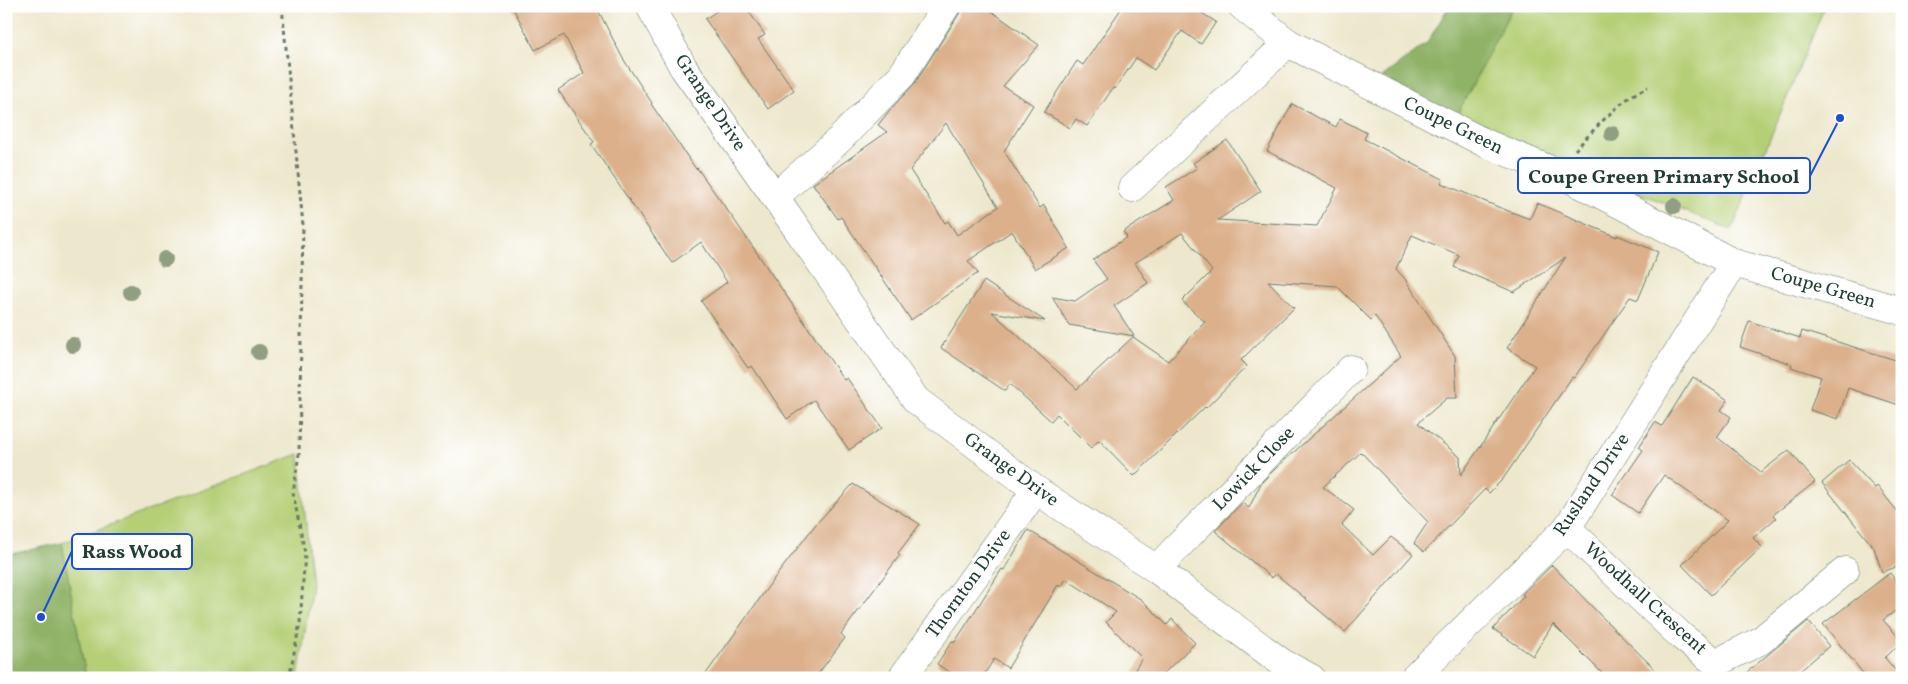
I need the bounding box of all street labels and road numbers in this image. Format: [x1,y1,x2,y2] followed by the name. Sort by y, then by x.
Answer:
[668,49,752,157] street label: Grange Drive
[1399,91,1507,161] street label: Coupe Green
[1767,261,1879,315] street label: Coupe Green
[1207,421,1301,517] street label: Lowick Close
[958,427,1064,513] street label: Grange Drive
[1548,428,1636,542] street label: Rusland Drive
[920,524,1018,644] street label: Thornton Drive
[1578,537,1712,662] street label: Woodhall Crescent

